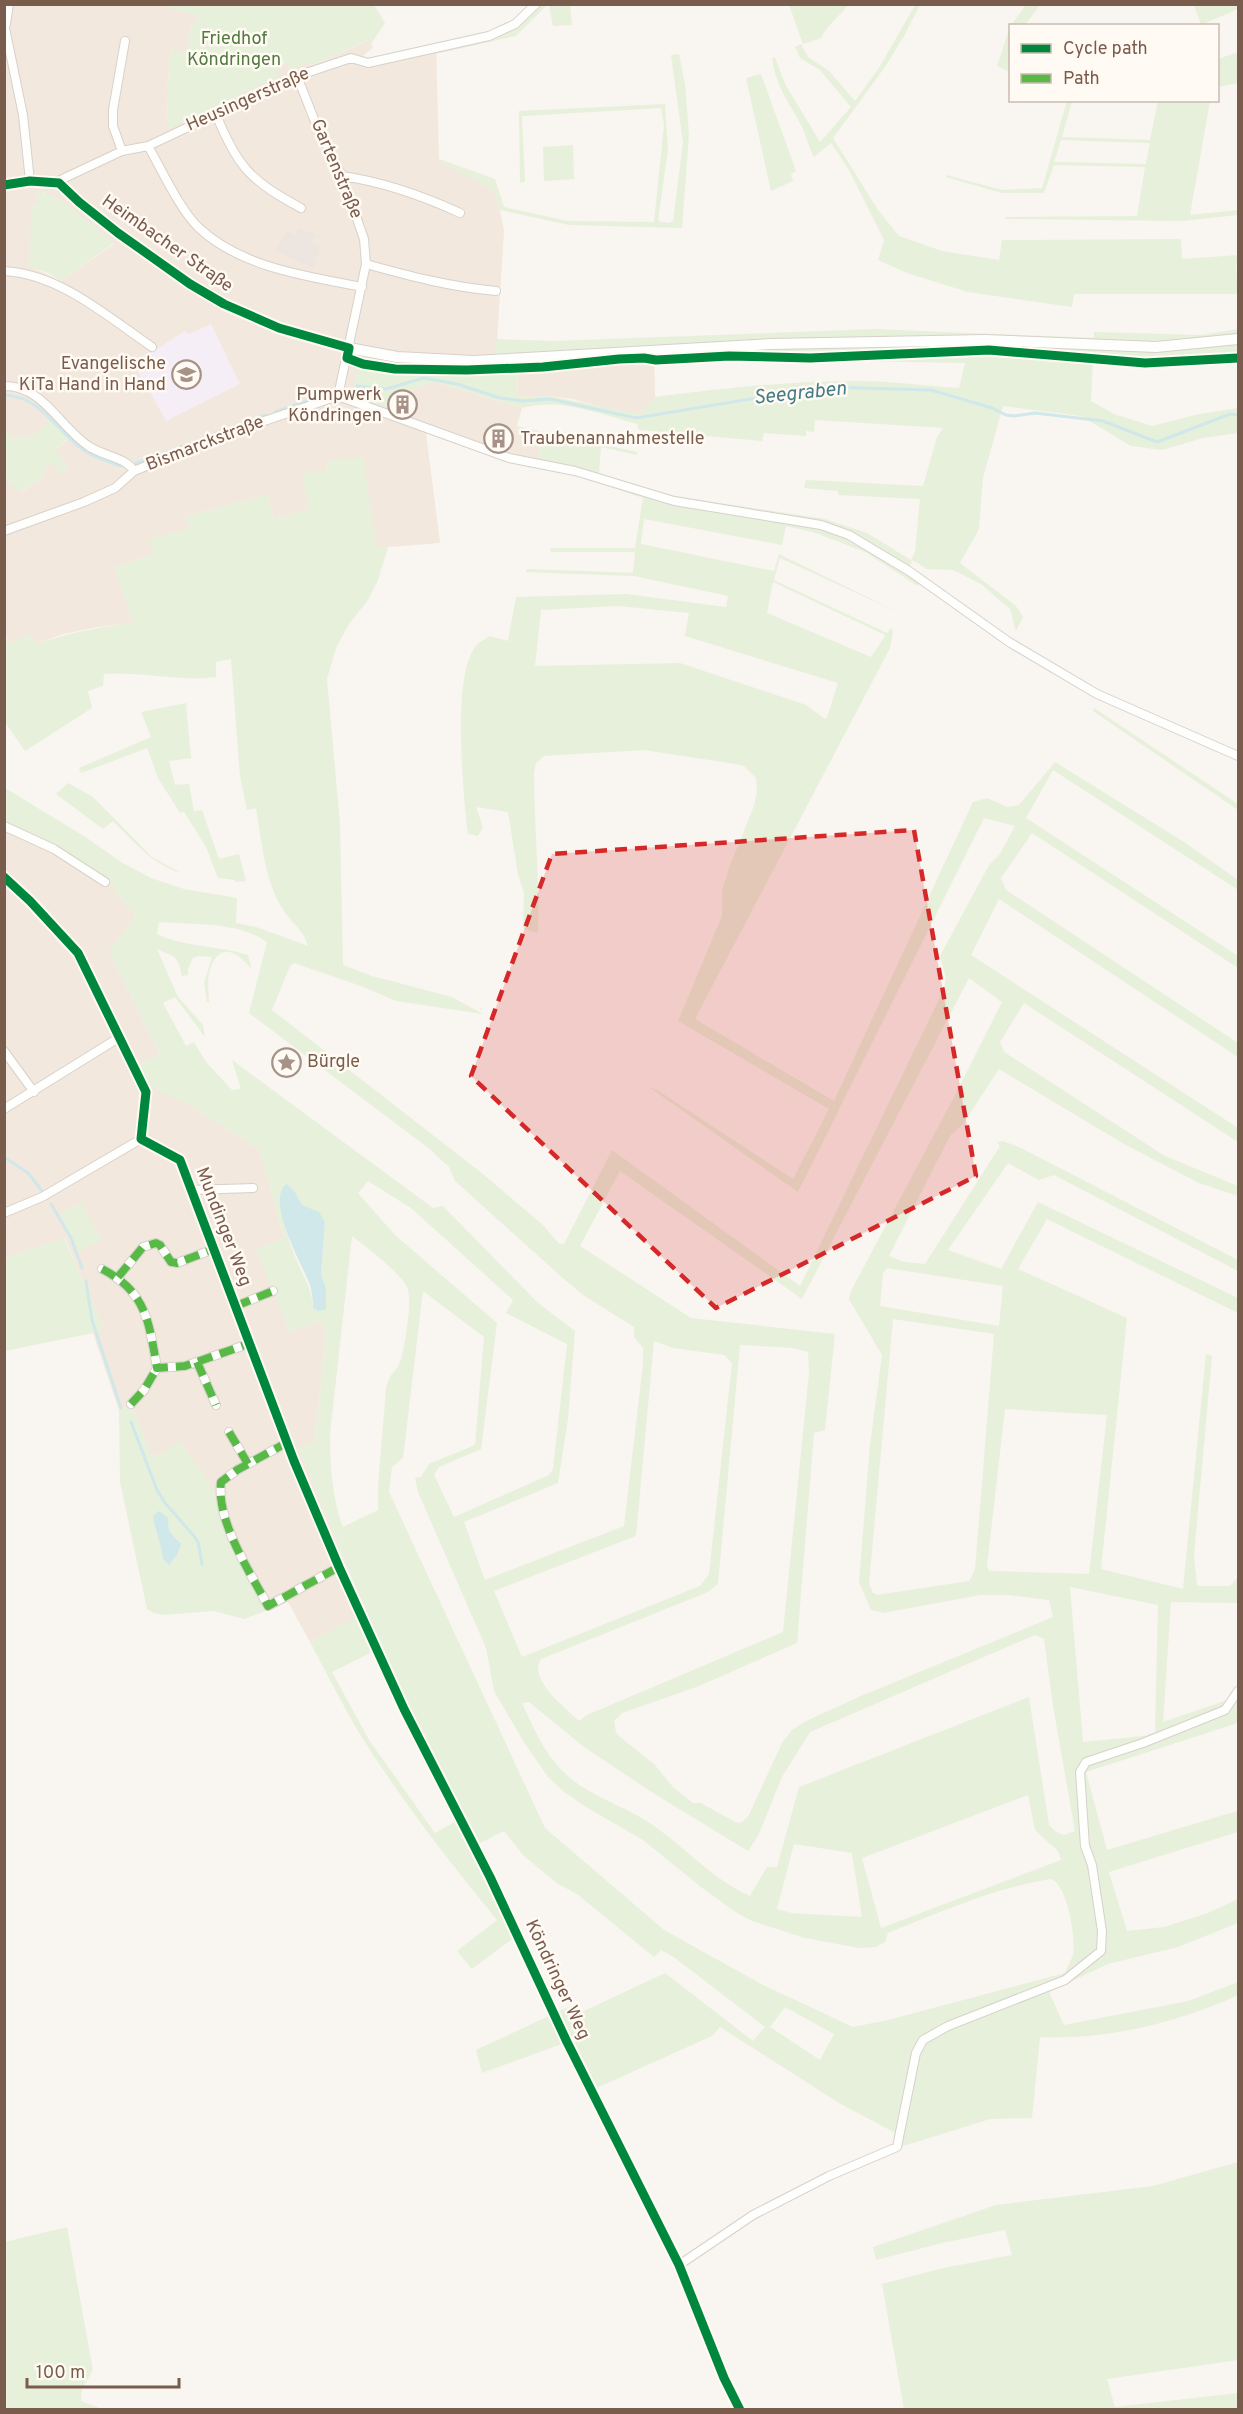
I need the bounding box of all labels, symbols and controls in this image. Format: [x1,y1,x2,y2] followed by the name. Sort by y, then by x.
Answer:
[1009,24,1219,102] legend
[187,28,281,72] park label: Friedhof Köndringen
[1063,38,1148,61] text: Cycle path
[183,63,313,137] street label: Heusingerstraße
[1063,68,1100,91] text: Path
[305,116,367,222] street label: Gartenstraße
[97,190,237,298] street label: Heimbacher Straße
[19,353,166,397] place label: Evangelische KiTa Hand in Hand
[171,358,203,390] school or university icon: Evangelische KiTa Hand in Hand
[752,376,848,412] water label: Seegraben
[288,384,382,428] place label: Pumpwerk Köndringen
[387,389,419,421] building icon: Pumpwerk Köndringen
[143,411,267,477] street label: Bismarckstraße
[483,423,515,455] building icon: Traubenannahmestelle
[520,428,705,451] place label: Traubenannahmestelle
[270,1046,302,1078] place icon: Bürgle
[307,1051,360,1074] place label: Bürgle
[190,1164,256,1290] street label: Mundinger Weg
[519,1916,595,2044] street label: Köndringer Weg
[27,2351,178,2389] scale bar
[36,2362,85,2385] text: 100 m

